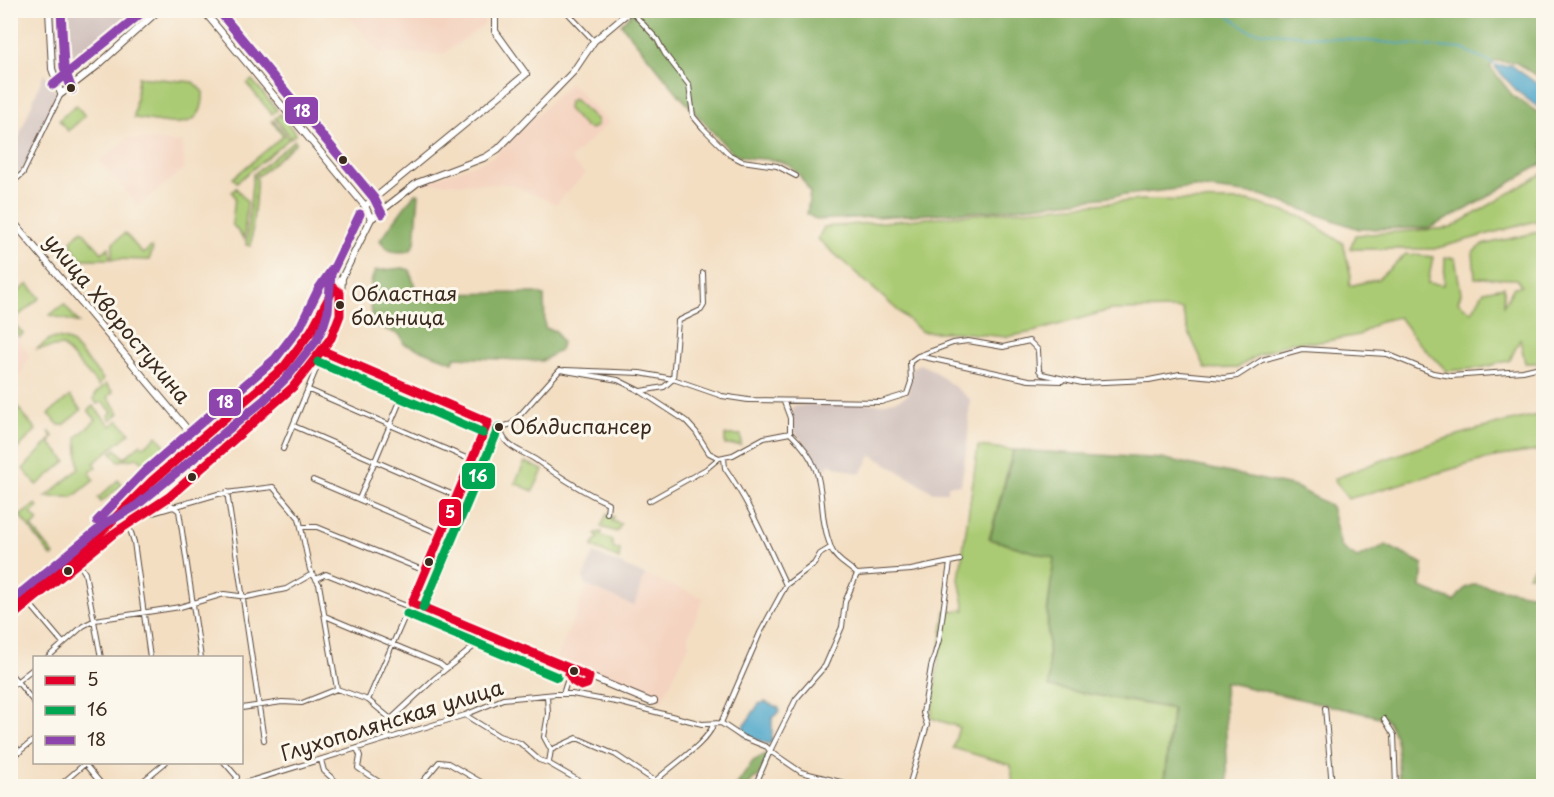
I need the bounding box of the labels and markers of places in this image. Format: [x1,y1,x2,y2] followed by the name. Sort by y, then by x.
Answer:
[65,82,77,94] unlabelled marker
[337,154,349,166] unlabelled marker
[351,278,457,332] place label: Областная больница
[334,299,346,311] marker: Областная больница
[510,411,652,441] place label: Облдиспансер
[493,421,505,433] marker: Облдиспансер
[186,471,198,483] unlabelled marker
[423,556,435,568] unlabelled marker
[62,565,74,577] unlabelled marker
[568,665,580,677] unlabelled marker

